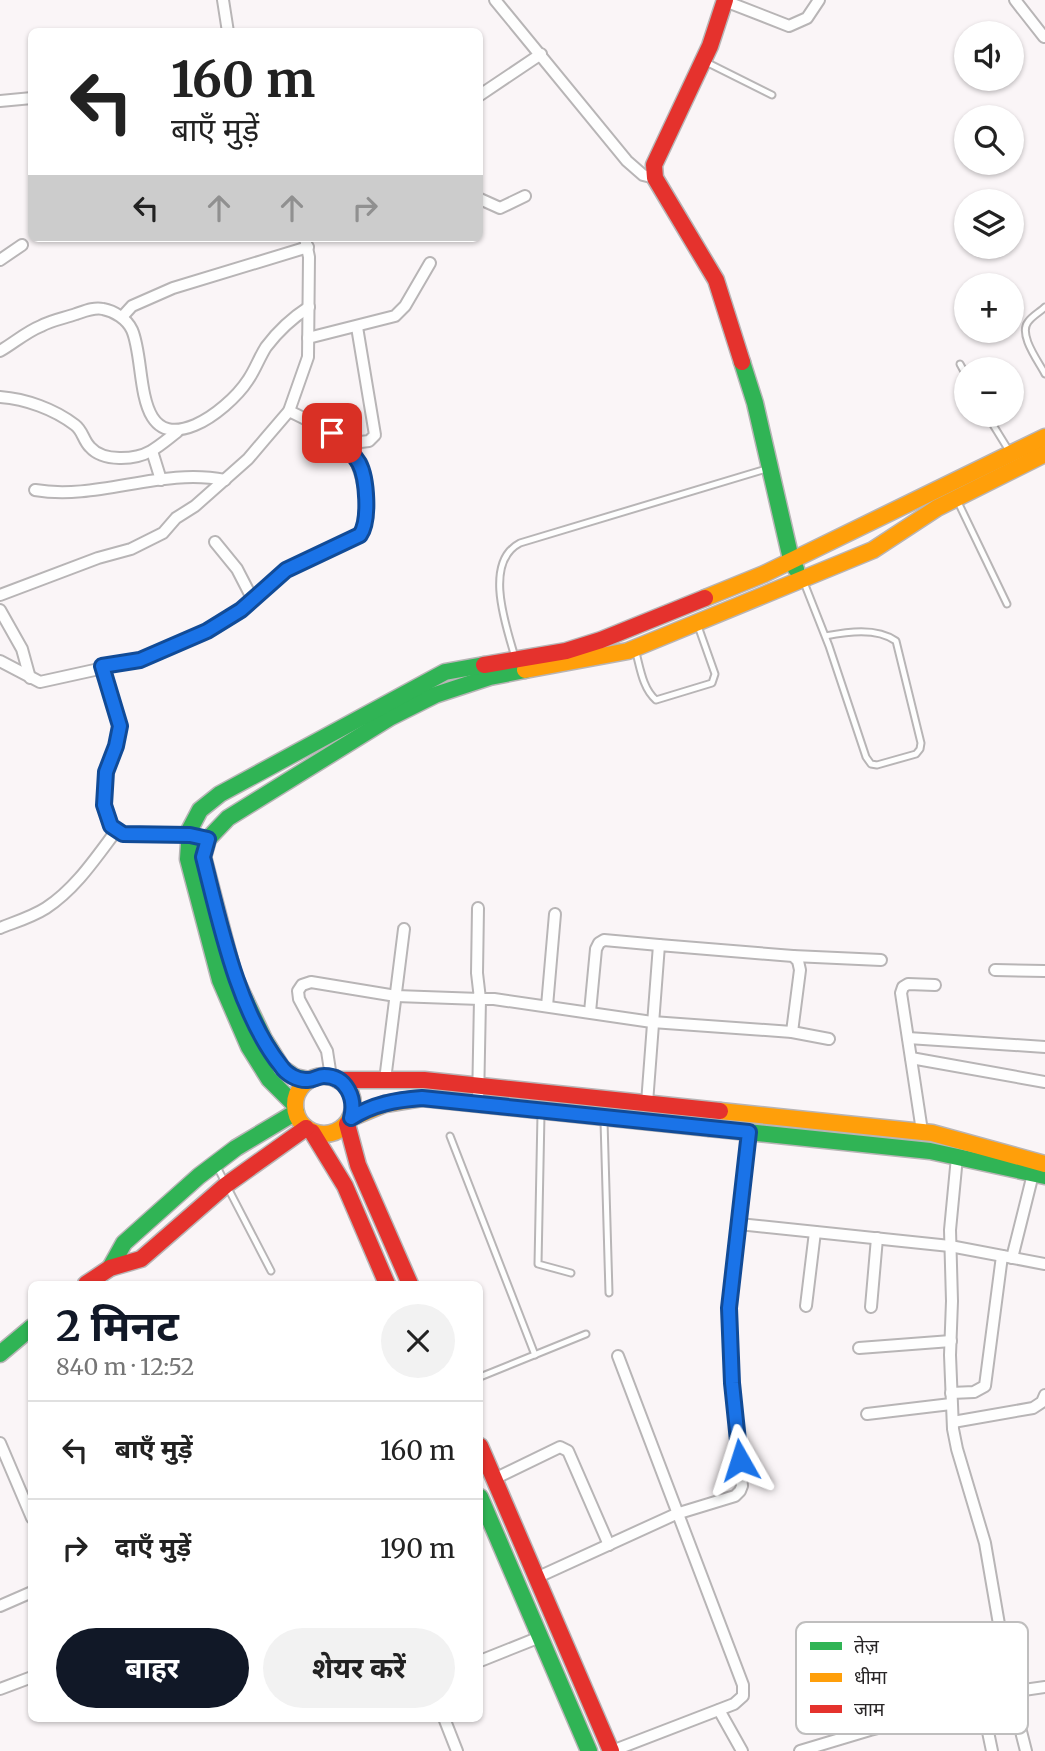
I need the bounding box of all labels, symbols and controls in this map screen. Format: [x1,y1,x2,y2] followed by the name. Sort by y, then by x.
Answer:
[954,21,1024,427] map controls
[954,21,1024,91] button: sound
[171,49,315,110] text: 160 m
[56,56,147,147] icon: left
[954,105,1024,175] button: search
[171,110,259,150] text: बाएँ मुड़ें
[127,189,165,227] icon: left
[200,189,238,227] icon: ahead
[273,189,311,227] icon: ahead
[346,189,384,227] icon: right
[954,189,1024,259] button: layers
[954,273,1024,343] button: +
[954,357,1024,427] button: −
[302,403,362,463] pin
[313,414,351,452] icon: arrive
[56,1300,179,1352] text: 2 मिनट
[381,1304,455,1378] button: close
[56,1352,195,1381] text: 840 m · 12:52
[703,1423,777,1497] position arrow
[56,1431,94,1469] icon: left
[115,1432,192,1465] text: बाएँ मुड़ें
[380,1434,455,1467] text: 160 m
[56,1529,94,1567] icon: right
[115,1530,191,1563] text: दाएँ मुड़ें
[380,1532,455,1565] text: 190 m
[796,1622,1028,1734] legend
[56,1628,249,1708] button: बाहर
[263,1628,455,1708] button: शेयर करें
[854,1634,880,1658] text: तेज़
[854,1665,888,1689] text: धीमा
[854,1697,885,1721] text: जाम

